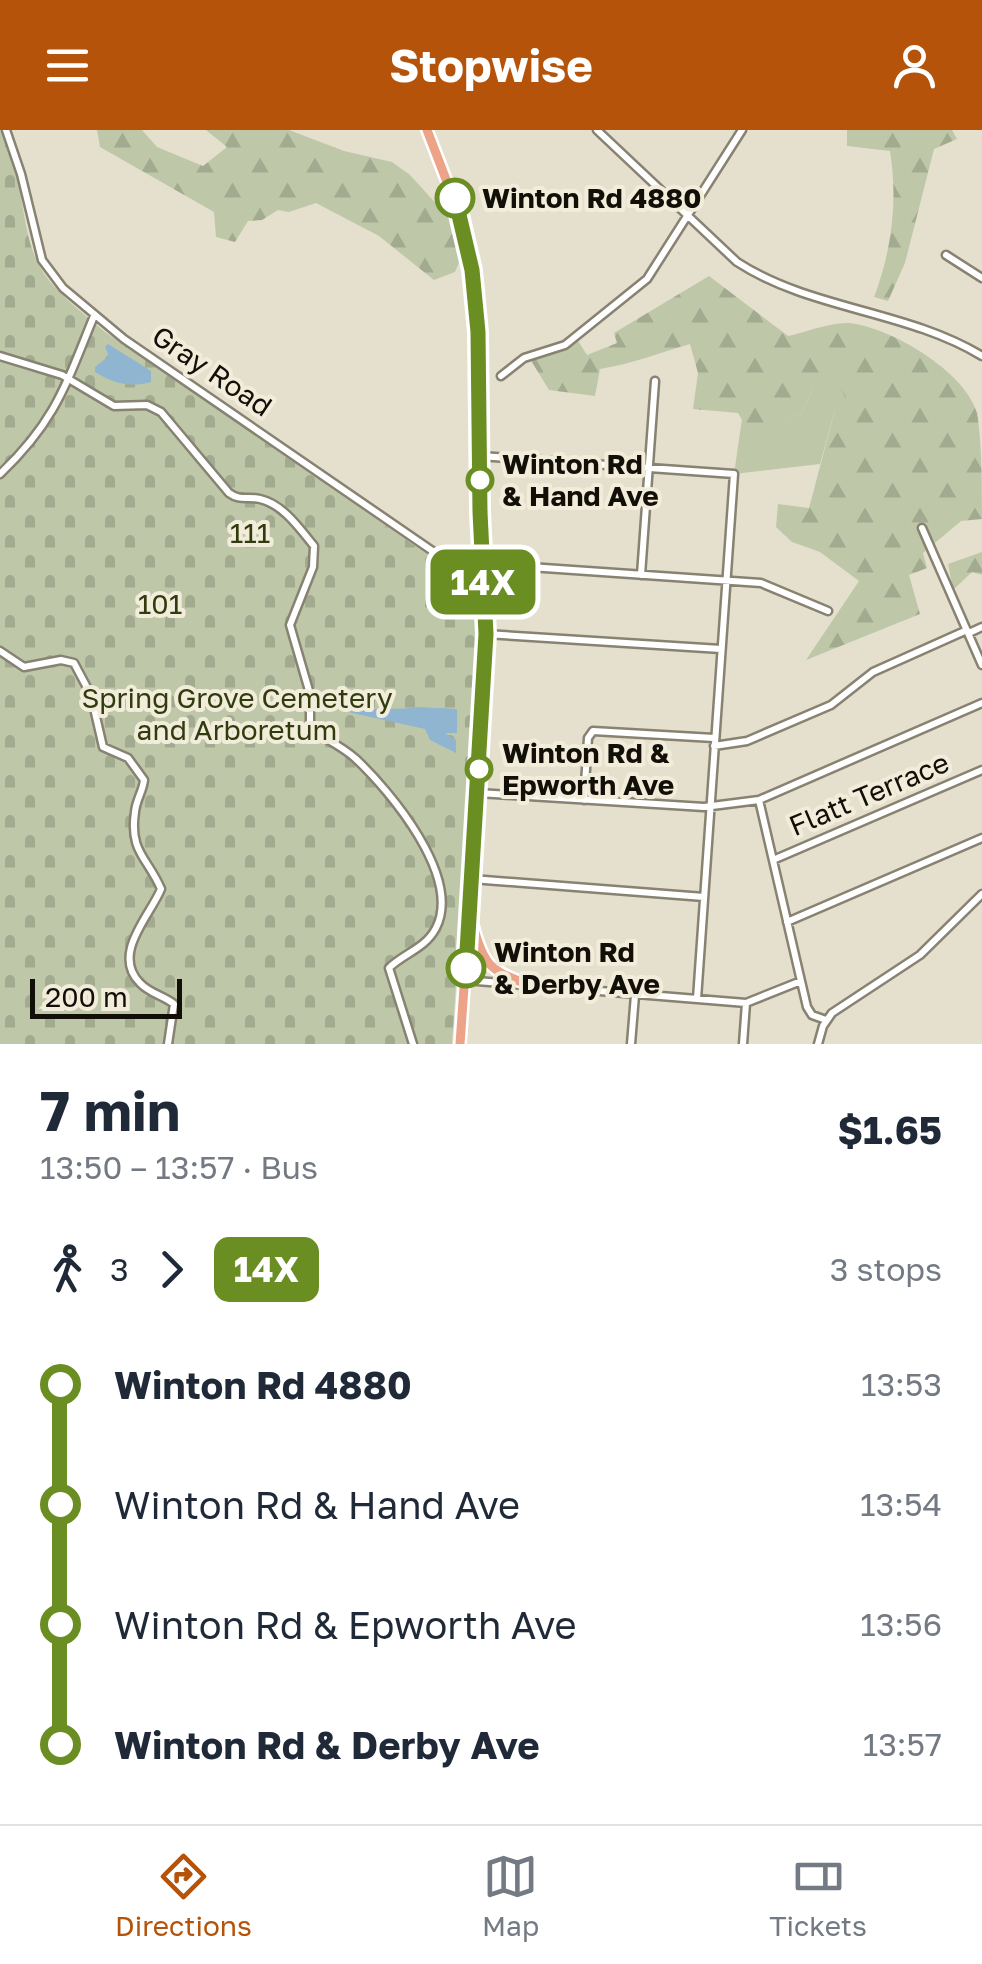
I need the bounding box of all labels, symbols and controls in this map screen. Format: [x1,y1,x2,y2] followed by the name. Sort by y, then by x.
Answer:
[40,38,95,93] icon: menu
[389,38,593,92] text: Stopwise
[887,38,942,93] icon: person
[436,179,474,217] marker: Winton Rd 4880
[482,181,701,214] place label: Winton Rd 4880
[146,319,278,423] street label: Gray Road
[502,447,659,512] place label: Winton Rd & Hand Ave
[467,467,493,493] marker: Winton Rd & Hand Ave
[230,516,270,549] park label: 111
[426,550,540,614] line badge: 14X
[450,561,516,603] text: 14X
[138,587,182,620] park label: 101
[81,681,393,746] park label: Spring Grove Cemetery and Arboretum
[502,736,674,801] place label: Winton Rd & Epworth Ave
[784,745,954,842] street label: Flatt Terrace
[466,756,492,782] marker: Winton Rd & Epworth Ave
[494,935,660,1000] place label: Winton Rd & Derby Ave
[447,949,485,987] marker: Winton Rd & Derby Ave
[30,974,182,1018] scale bar
[45,980,128,1013] text: 200 m
[40,1077,180,1143] text: 7 min
[837,1107,942,1152] text: $1.65
[40,1148,318,1186] text: 13:50 – 13:57 · Bus
[40,1242,95,1297] icon: walk
[144,1242,199,1297] icon: forward
[234,1248,299,1290] text: 14X
[110,1250,129,1288] text: 3
[830,1250,942,1288] text: 3 stops
[114,1362,412,1407] text: Winton Rd 4880
[861,1365,942,1403] text: 13:53
[114,1482,520,1527] text: Winton Rd & Hand Ave
[860,1485,942,1523] text: 13:54
[114,1602,577,1647] text: Winton Rd & Epworth Ave
[860,1605,942,1643] text: 13:56
[114,1722,540,1767] text: Winton Rd & Derby Ave
[863,1725,942,1763] text: 13:57
[115,1849,252,1942] tab: Directions
[482,1849,539,1942] tab: Map
[769,1849,867,1942] tab: Tickets

